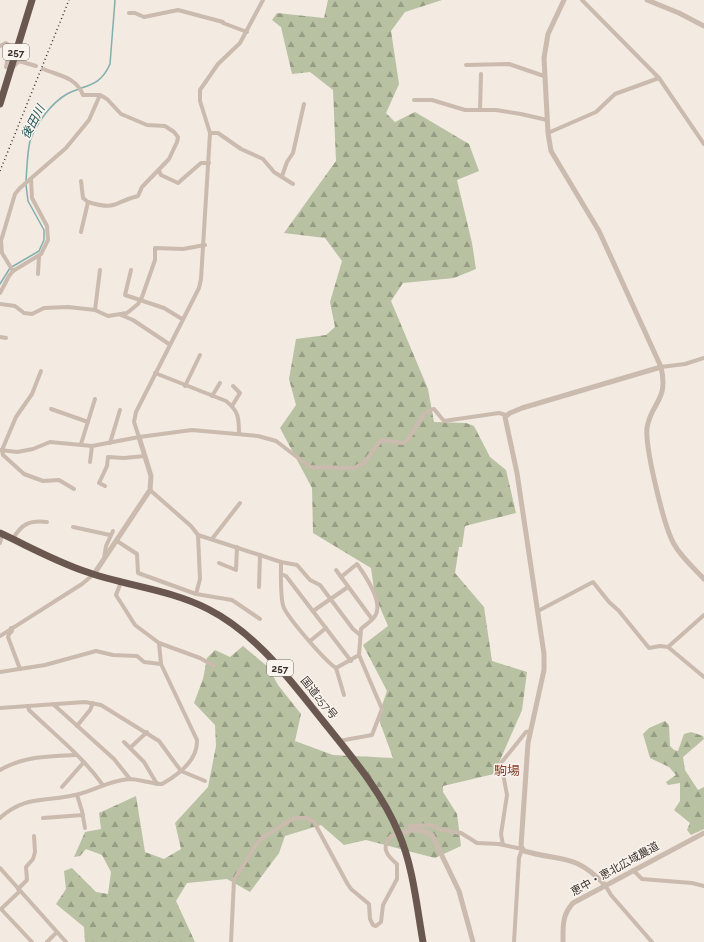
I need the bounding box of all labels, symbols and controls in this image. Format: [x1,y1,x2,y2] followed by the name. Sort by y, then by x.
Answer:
[3,44,29,60] road number: 257
[18,101,49,141] water label: 後田川
[267,660,293,676] road number: 257
[298,674,340,722] street label: 国道257号
[494,763,520,778] district label: 駒場
[569,839,661,899] street label: 恵中・恵北広域農道

